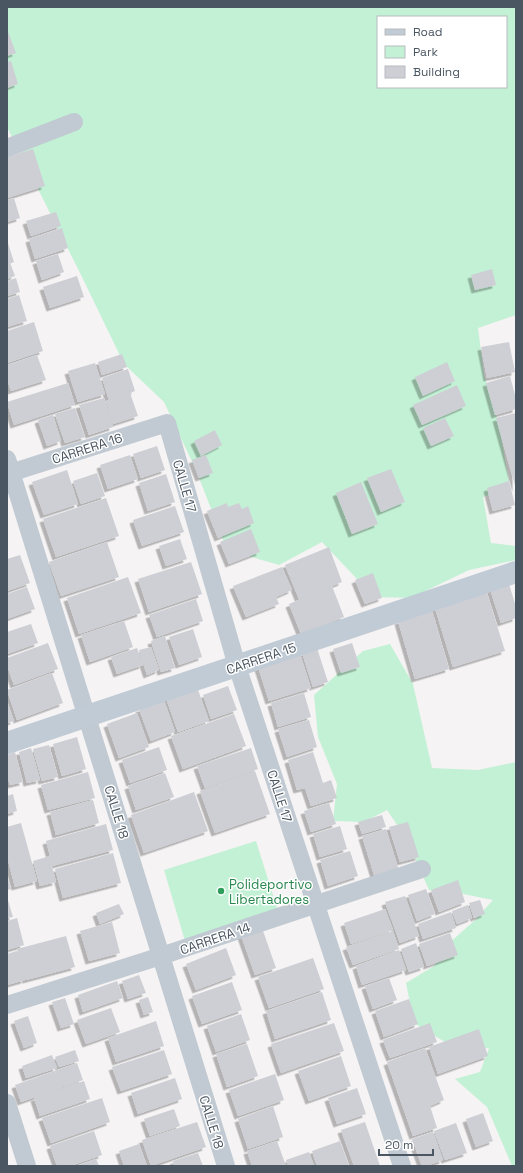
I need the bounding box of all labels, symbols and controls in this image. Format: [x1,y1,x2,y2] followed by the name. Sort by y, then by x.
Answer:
[377,16,507,88] legend
[413,24,442,40] text: Road
[413,44,438,60] text: Park
[413,64,460,80] text: Building
[50,429,125,468] street label: CARRERA 16
[169,458,200,514] street label: CALLE 17
[224,638,299,678] street label: CARRERA 15
[263,768,296,824] street label: CALLE 17
[100,783,133,841] street label: CALLE 18
[229,876,312,908] place label: Polideportivo Libertadores
[216,886,226,896] marker: Polideportivo Libertadores
[178,919,253,958] street label: CARRERA 14
[195,1093,228,1151] street label: CALLE 18
[379,1131,433,1157] scale bar
[385,1137,413,1153] text: 20 m

